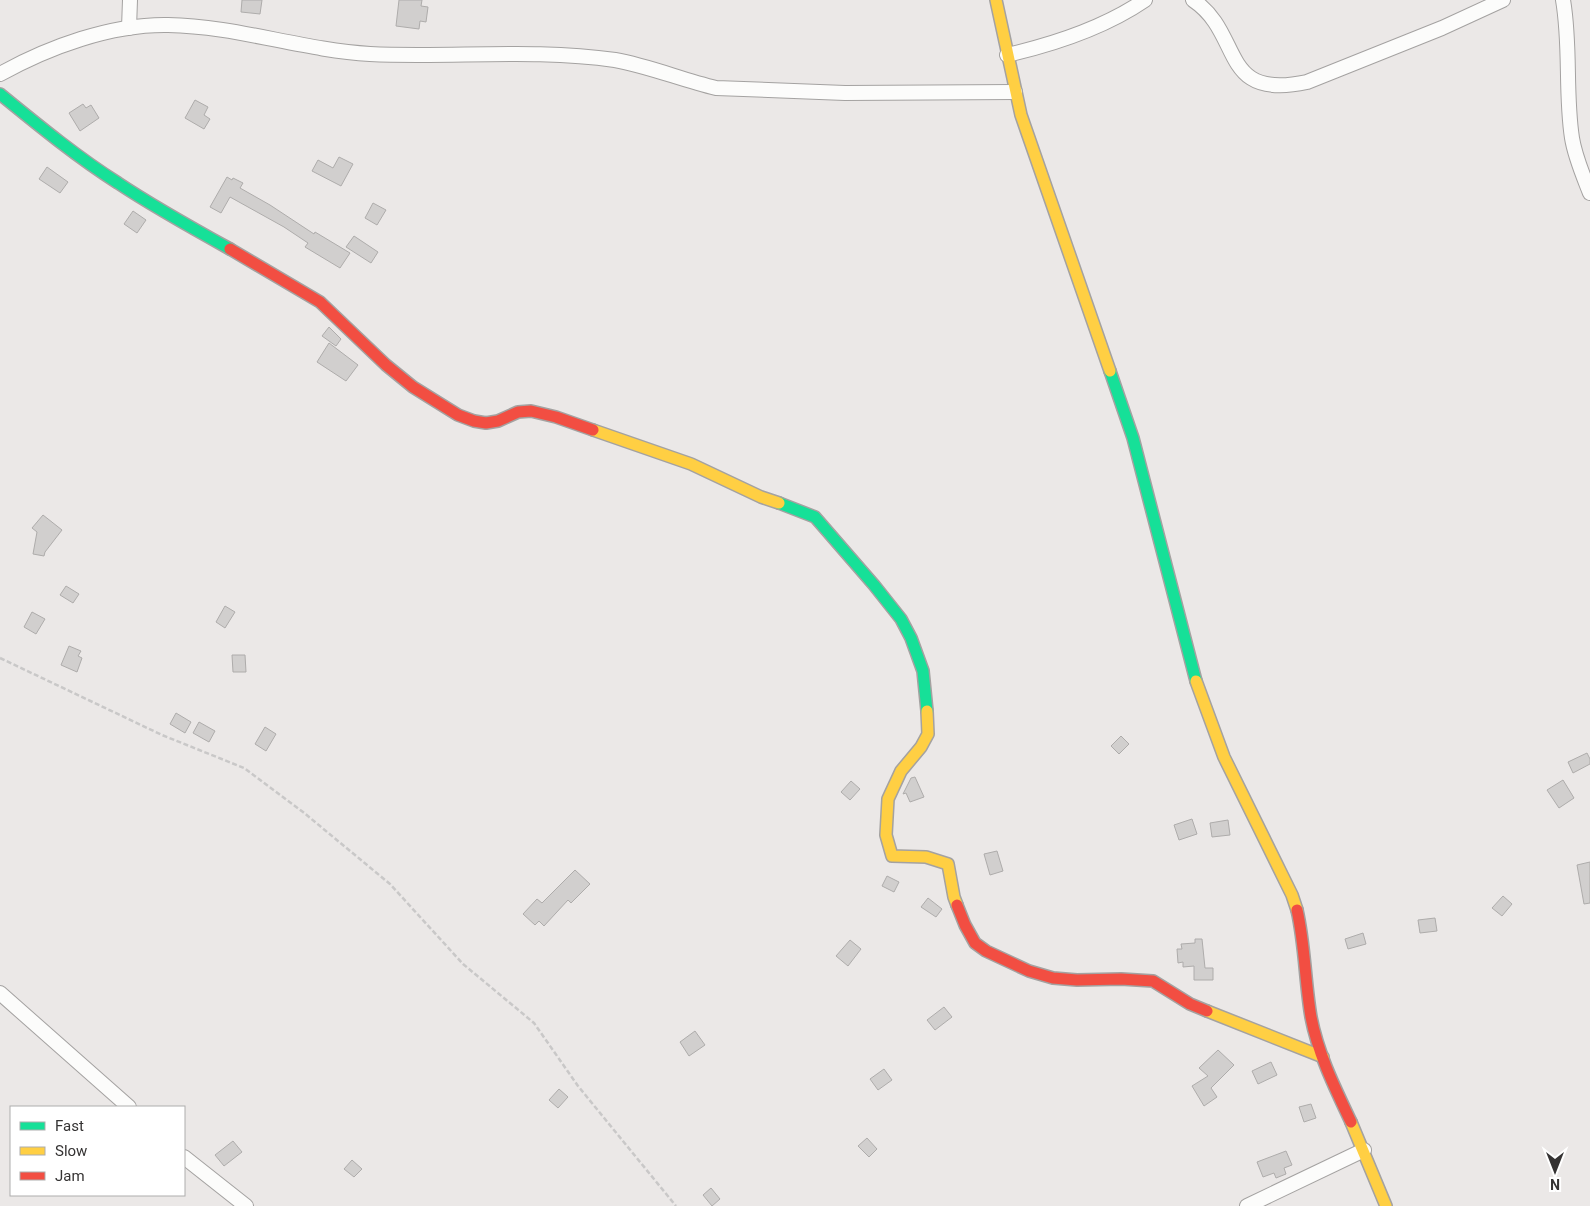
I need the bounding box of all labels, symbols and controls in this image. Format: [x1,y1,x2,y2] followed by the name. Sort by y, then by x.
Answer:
[10,1106,185,1196] legend
[55,1117,84,1135] text: Fast
[55,1142,87,1160] text: Slow
[1530,1146,1580,1196] north arrow
[55,1167,85,1185] text: Jam
[1550,1176,1560,1192] text: N

